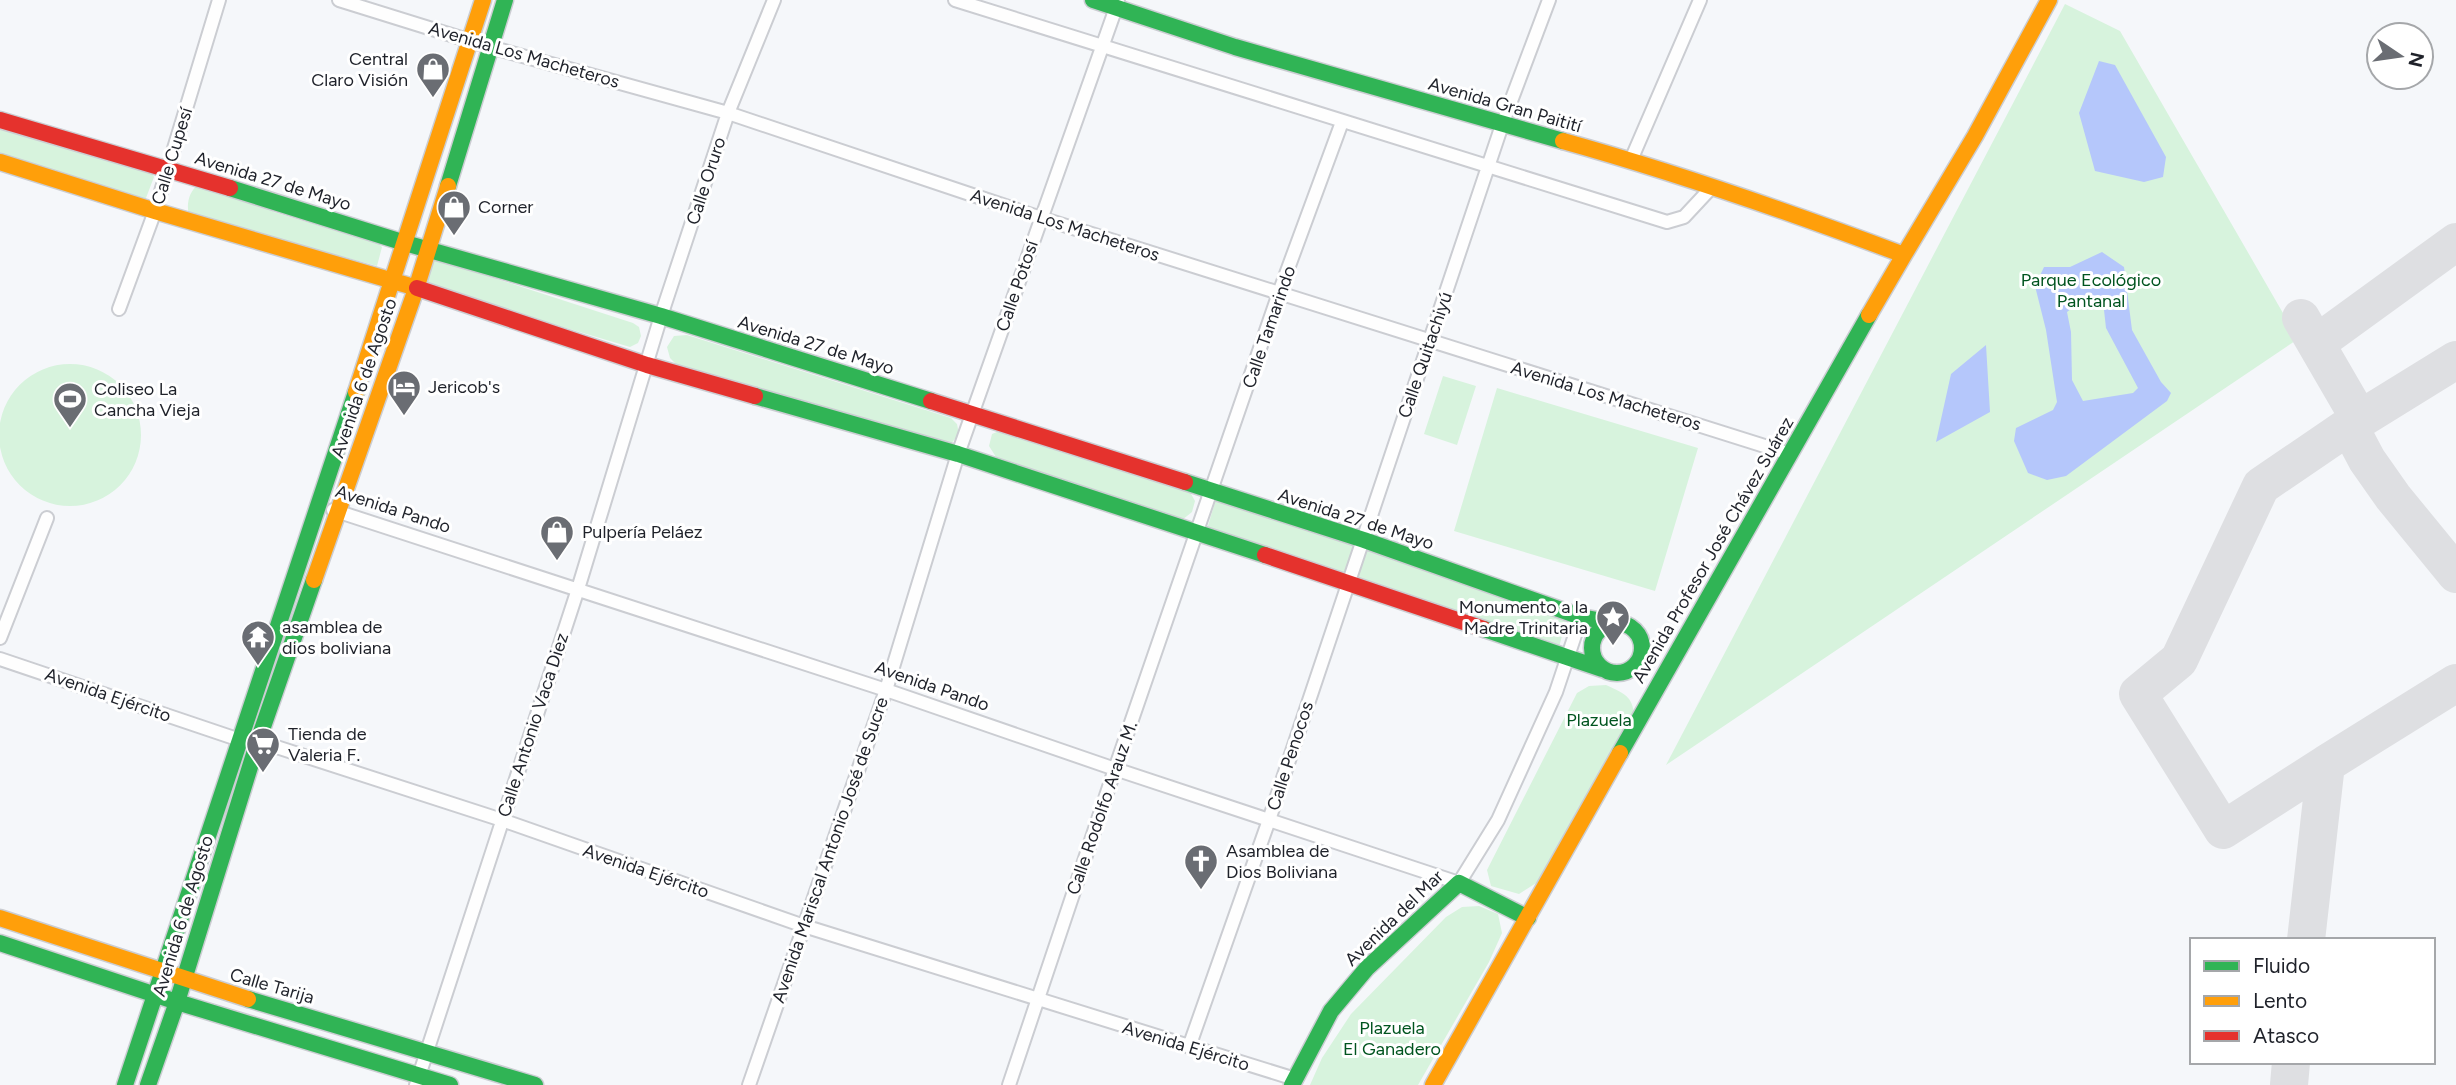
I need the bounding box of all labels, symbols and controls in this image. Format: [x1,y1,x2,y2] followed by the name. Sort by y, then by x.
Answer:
[426,17,622,93] street label: Avenida Los Macheteros
[2365,21,2435,91] north arrow
[311,48,408,91] place label: Central Claro Visión
[414,50,452,99] shop icon: Central Claro Visión
[2403,50,2429,69] text: N
[1426,73,1585,138] street label: Avenida Gran Paitití
[147,104,197,207] street label: Calle Cupesí
[681,134,731,228] street label: Calle Oruro
[192,147,354,215] street label: Avenida 27 de Mayo
[968,184,1162,266] street label: Avenida Los Macheteros
[435,188,473,237] shop icon: Corner
[478,196,533,218] place label: Corner
[991,237,1043,334] street label: Calle Potosí
[1238,263,1300,391] street label: Calle Tamarindo
[2021,269,2161,312] park label: Parque Ecológico Pantanal
[1393,289,1457,421] street label: Calle Quitachiyú
[326,295,402,461] street label: Avenida 6 de Agosto
[735,311,897,379] street label: Avenida 27 de Mayo
[1508,357,1704,435] street label: Avenida Los Macheteros
[385,368,423,417] hotel icon: Jericob's
[428,376,500,398] place label: Jericob's
[94,378,200,421] place label: Coliseo La Cancha Vieja
[51,380,89,429] sports icon: Coliseo La Cancha Vieja
[1628,413,1799,687] street label: Avenida Profesor José Chávez Suárez
[333,480,453,538] street label: Avenida Pando
[1275,483,1437,555] street label: Avenida 27 de Mayo
[538,513,576,562] shop icon: Pulpería Peláez
[582,521,703,543] place label: Pulpería Peláez
[1459,596,1588,639] place label: Monumento a la Madre Trinitaria
[1594,598,1632,647] place icon: Monumento a la Madre Trinitaria
[282,616,391,659] place label: asamblea de dios boliviana
[239,618,277,667] temple icon: asamblea de dios boliviana
[493,630,573,820] street label: Calle Antonio Vaca Diez
[872,656,992,716] street label: Avenida Pando
[42,663,174,727] street label: Avenida Ejército
[767,694,893,1006] street label: Avenida Mariscal Antonio José de Sucre
[1262,699,1318,813] street label: Calle Penocos
[1566,709,1632,731] park label: Plazuela
[1062,718,1142,898] street label: Calle Rodolfo Arauz M.
[288,723,367,766] place label: Tienda de Valeria F.
[244,725,282,774] supermarket icon: Tienda de Valeria F.
[148,833,218,999] street label: Avenida 6 de Agosto
[580,839,712,903] street label: Avenida Ejército
[1226,840,1337,883] place label: Asamblea de Dios Boliviana
[1182,842,1220,891] church icon: Asamblea de Dios Boliviana
[1340,865,1448,971] street label: Avenida del Mar
[2190,938,2435,1064] legend
[2253,953,2310,978] text: Fluido
[227,963,317,1009] street label: Calle Tarija
[2253,988,2307,1013] text: Lento
[1120,1016,1252,1076] street label: Avenida Ejército
[1343,1017,1441,1060] park label: Plazuela El Ganadero
[2253,1023,2319,1048] text: Atasco

